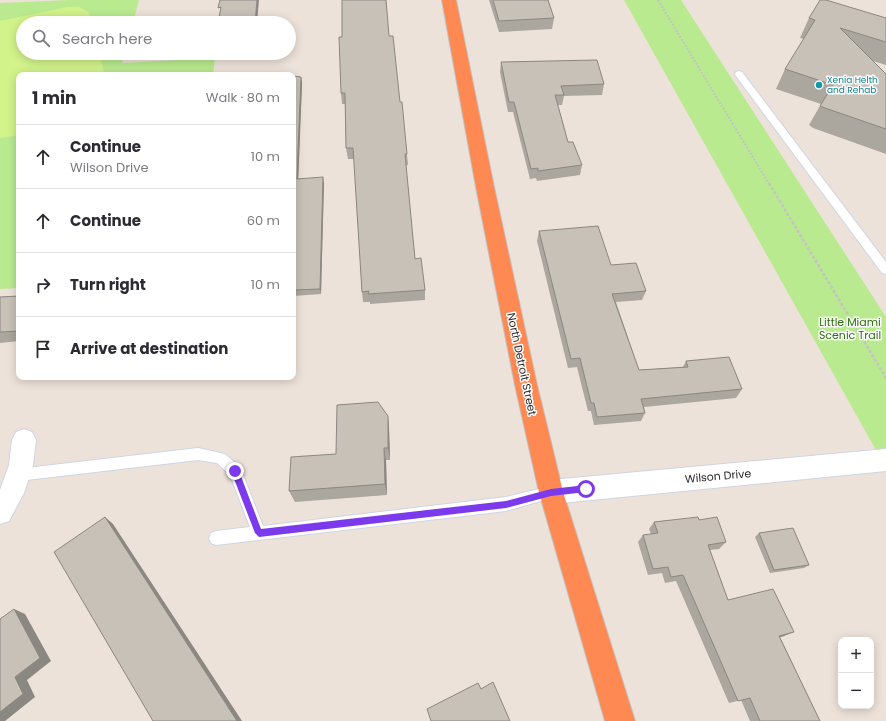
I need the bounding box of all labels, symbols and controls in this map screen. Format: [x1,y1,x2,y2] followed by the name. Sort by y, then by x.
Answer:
[16,16,296,60] search box
[30,27,52,49] icon: search
[62,28,152,49] text: Search here
[827,74,878,96] place label: Xenia Helth and Rehab
[814,80,824,90] marker: Xenia Helth and Rehab
[32,86,76,110] text: 1 min
[206,88,280,107] text: Walk · 80 m
[70,136,141,157] text: Continue
[32,146,54,168] icon: ahead
[251,147,280,166] text: 10 m
[70,158,149,177] text: Wilson Drive
[32,210,54,232] icon: ahead
[70,210,141,231] text: Continue
[247,211,280,230] text: 60 m
[32,274,54,296] icon: right
[70,274,146,295] text: Turn right
[251,275,280,294] text: 10 m
[503,311,541,417] street label: North Detroit Street
[819,314,881,343] park label: Little Miami Scenic Trail
[32,338,54,360] icon: arrive
[70,338,228,359] text: Arrive at destination
[226,462,244,480] route end
[684,465,752,487] street label: Wilson Drive
[577,480,595,498] route start
[838,637,874,709] map controls
[838,637,874,673] button: +
[838,673,874,709] button: −

